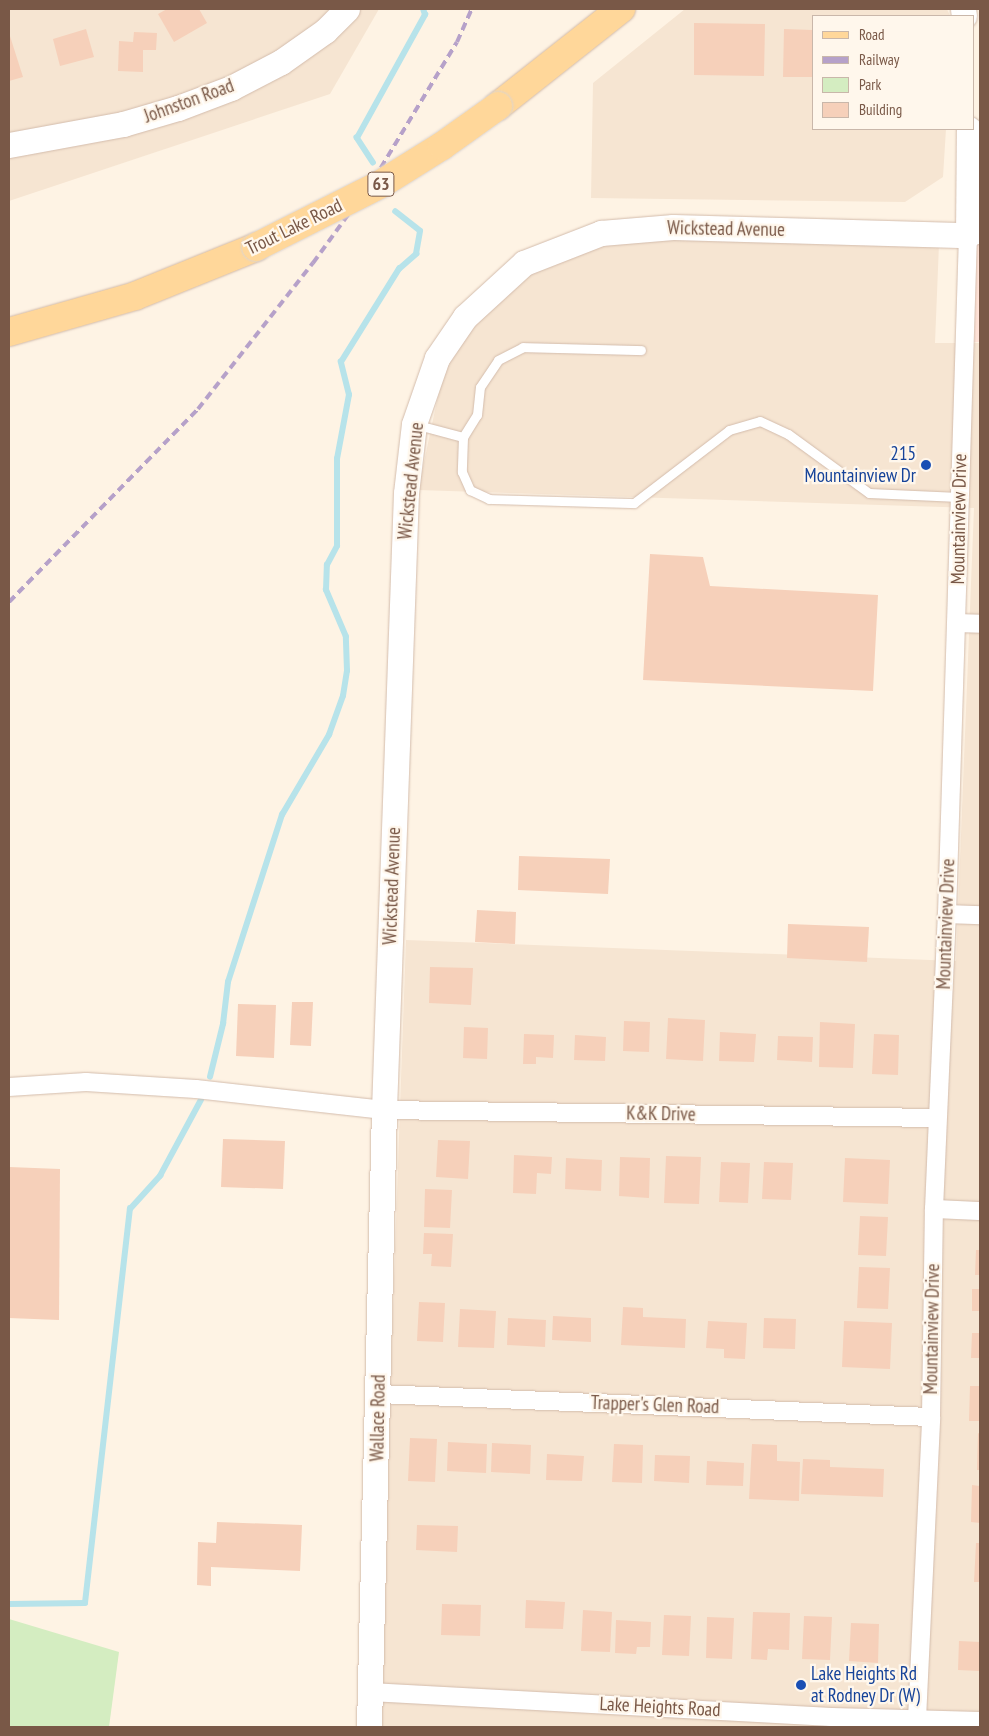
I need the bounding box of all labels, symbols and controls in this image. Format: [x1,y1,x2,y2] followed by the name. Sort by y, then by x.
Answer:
[812,15,974,130] legend
[859,25,885,44] text: Road
[859,50,899,69] text: Railway
[141,74,237,128] street label: Johnston Road
[859,75,881,94] text: Park
[859,100,902,119] text: Building
[367,168,395,200] road number: 63
[242,194,346,260] street label: Trout Lake Road
[667,217,785,241] street label: Wickstead Avenue
[393,421,429,541] street label: Wickstead Avenue
[804,443,916,487] place label: 215 Mountainview Dr
[946,453,972,585] street label: Mountainview Drive
[920,459,932,471] marker: 215 Mountainview Dr
[379,827,405,945] street label: Wickstead Avenue
[932,858,960,990] street label: Mountainview Drive
[626,1102,696,1126] street label: K&K Drive
[919,1263,945,1395] street label: Mountainview Drive
[366,1374,390,1462] street label: Wallace Road
[590,1391,720,1419] street label: Trapper's Glen Road
[811,1663,921,1707] place label: Lake Heights Rd at Rodney Dr (W)
[795,1679,807,1691] marker: Lake Heights Rd at Rodney Dr (W)
[599,1692,721,1722] street label: Lake Heights Road

